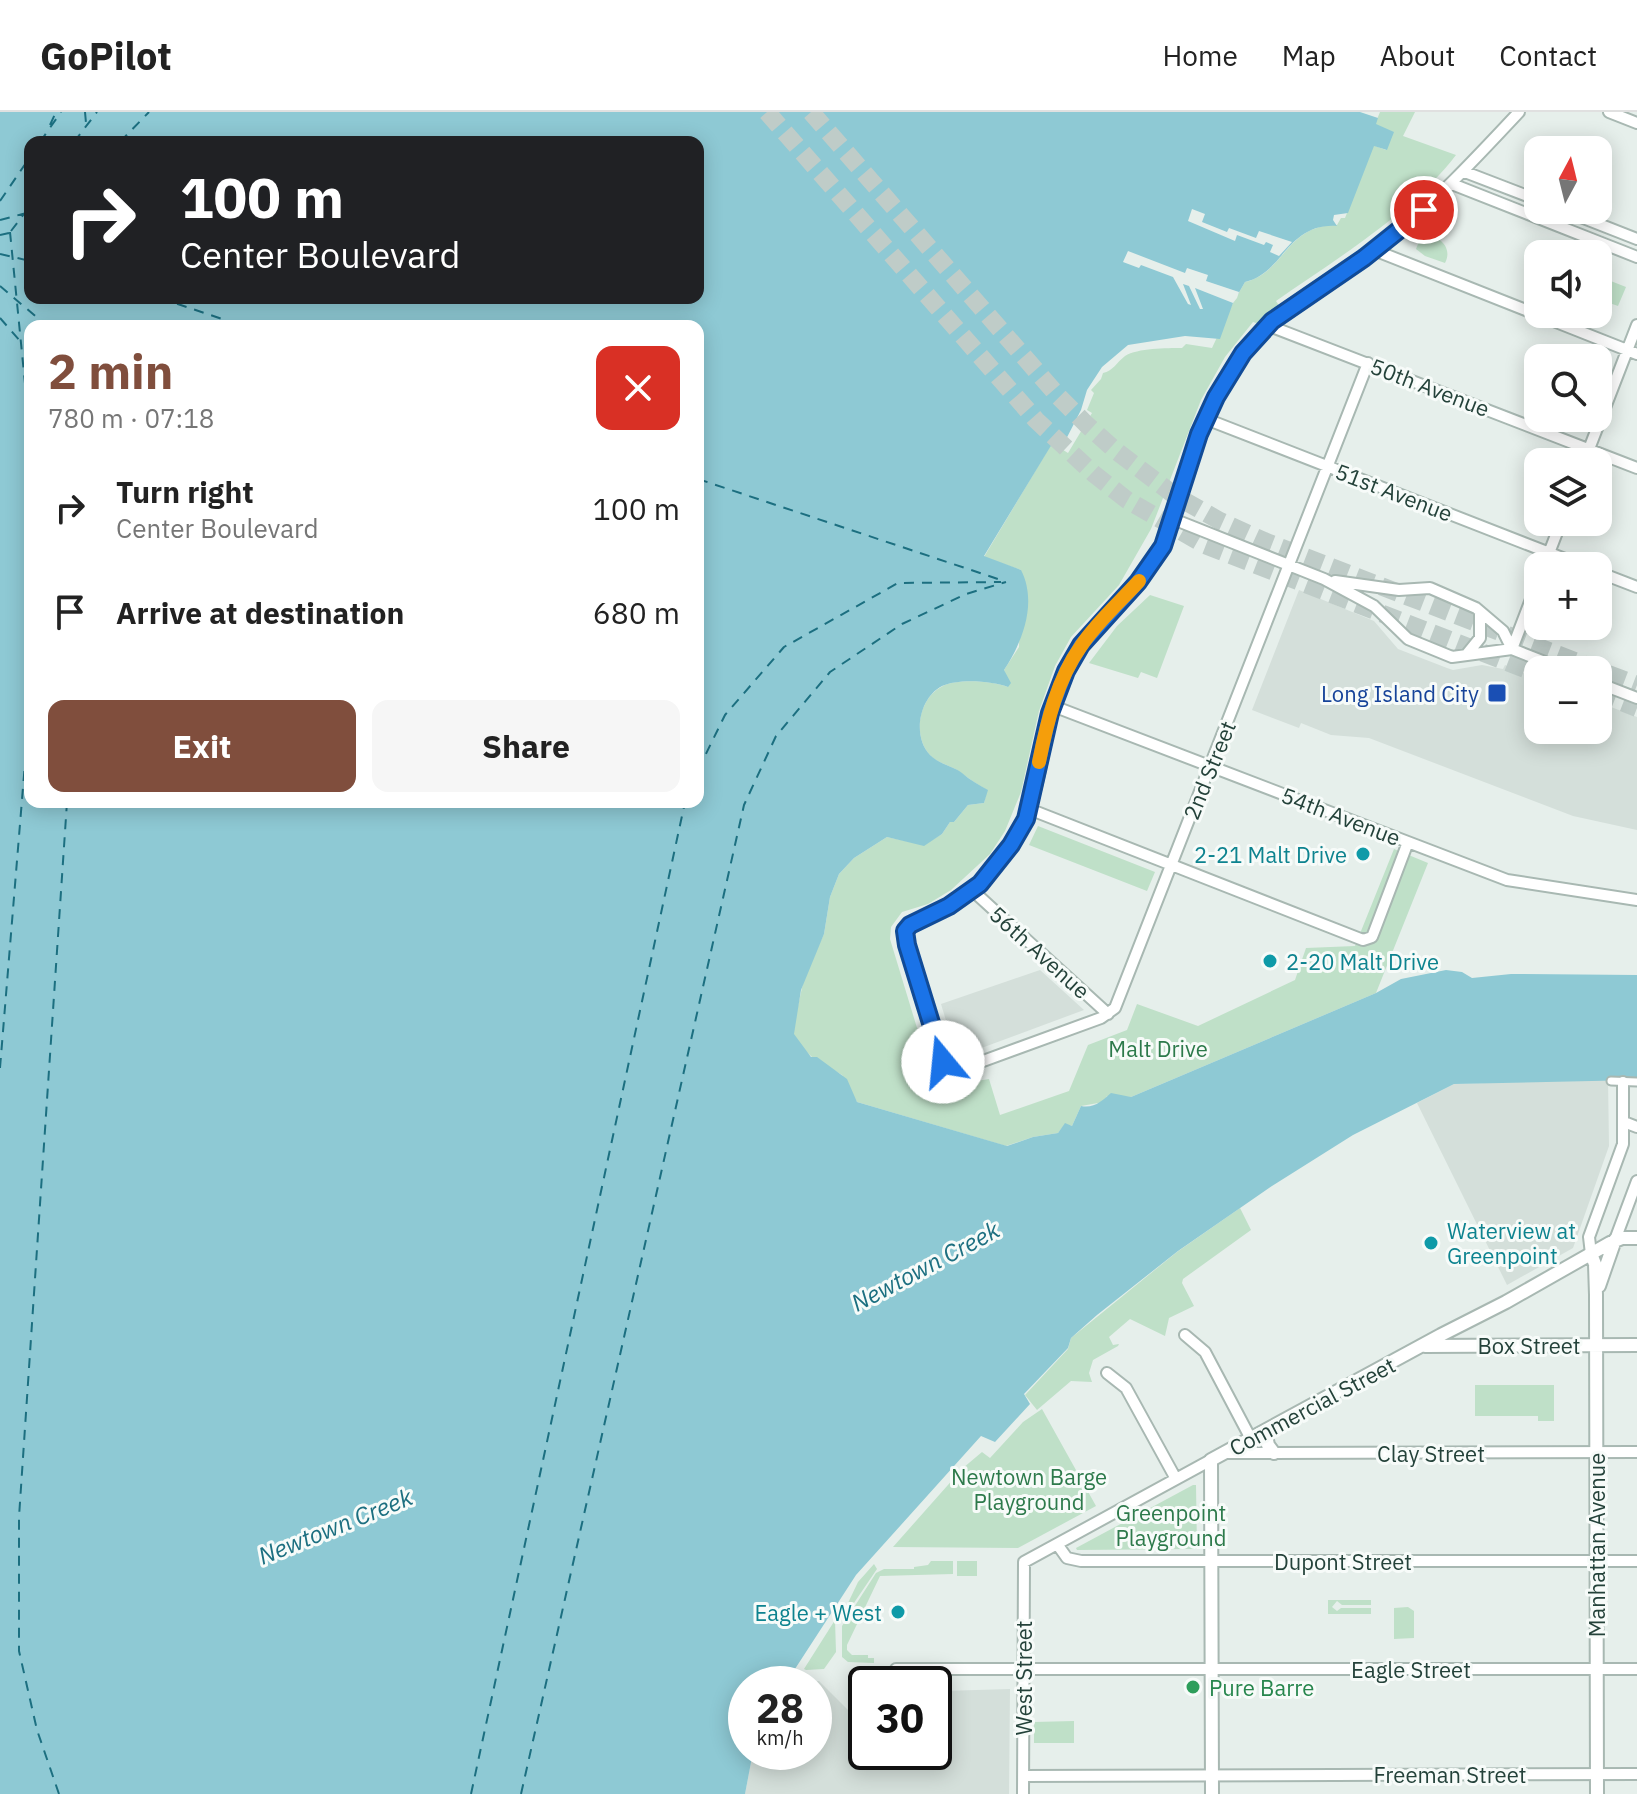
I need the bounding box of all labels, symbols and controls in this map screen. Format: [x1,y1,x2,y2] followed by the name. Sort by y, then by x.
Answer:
[40,31,172,80] text: GoPilot
[1162,37,1238,74] text: Home
[1282,37,1336,74] text: Map
[1380,37,1455,74] text: About
[1499,37,1597,74] text: Contact
[1524,136,1612,224] north arrow
[1524,136,1612,744] map controls
[180,161,344,233] text: 100 m
[48,168,152,272] icon: right
[1390,176,1458,244] pin
[1402,188,1446,232] icon: arrive
[180,231,460,278] text: Center Boulevard
[1524,240,1612,328] button: sound
[48,340,173,402] text: 2 min
[1524,344,1612,432] button: search
[596,346,680,430] button: close
[1366,351,1494,423] street label: 50th Avenue
[48,401,214,435] text: 780 m · 07:18
[1524,448,1612,536] button: layers
[1331,456,1457,528] street label: 51st Avenue
[116,472,254,511] text: Turn right
[48,486,92,530] icon: right
[593,489,680,528] text: 100 m
[116,511,319,545] text: Center Boulevard
[1524,552,1612,640] button: +
[48,590,92,634] icon: arrive
[116,593,404,632] text: Arrive at destination
[593,593,680,632] text: 680 m
[1524,656,1612,744] button: −
[1321,679,1479,708] place label: Long Island City
[1486,682,1508,704] marker: Long Island City
[48,700,356,792] button: Exit
[372,700,680,792] button: Share
[1176,716,1242,824] street label: 2nd Street
[1277,780,1405,852] street label: 54th Avenue
[1194,840,1347,869] place label: 2-21 Malt Drive
[1354,845,1372,863] marker: 2-21 Malt Drive
[984,899,1096,1005] street label: 56th Avenue
[1286,947,1439,976] place label: 2-20 Malt Drive
[1261,952,1279,970] marker: 2-20 Malt Drive
[901,1020,985,1104] position arrow
[1108,1034,1208,1063] park label: Malt Drive
[845,1213,1005,1319] water label: Newtown Creek
[1447,1216,1576,1270] place label: Waterview at Greenpoint
[1422,1234,1440,1252] marker: Waterview at Greenpoint
[1477,1331,1581,1360] street label: Box Street
[1224,1350,1400,1462] street label: Commercial Street
[1377,1439,1485,1468] street label: Clay Street
[1582,1453,1611,1637] street label: Manhattan Avenue
[951,1462,1107,1516] park label: Newtown Barge Playground
[253,1480,417,1571] water label: Newtown Creek
[1116,1498,1226,1552] park label: Greenpoint Playground
[1274,1547,1412,1576] street label: Dupont Street
[755,1598,882,1627] place label: Eagle + West
[889,1603,907,1621] marker: Eagle + West
[1009,1620,1038,1736] street label: West Street
[1351,1655,1471,1684] street label: Eagle Street
[848,1666,952,1770] speed limit sign: 30
[1209,1673,1314,1702] place label: Pure Barre
[1184,1678,1202,1696] marker: Pure Barre
[756,1682,804,1734] text: 28
[756,1724,804,1751] text: km/h
[1374,1760,1526,1789] street label: Freeman Street

